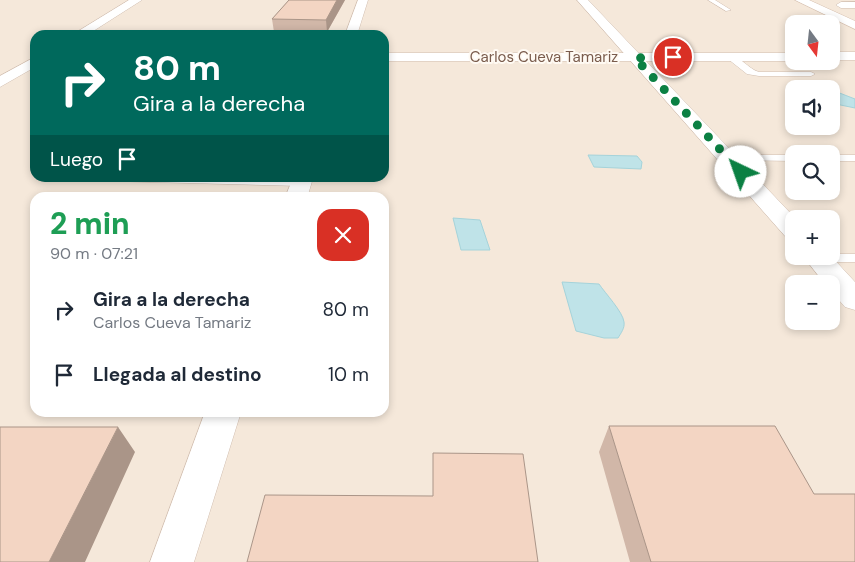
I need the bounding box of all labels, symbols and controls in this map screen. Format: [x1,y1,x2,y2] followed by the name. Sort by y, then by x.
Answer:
[785,15,840,70] north arrow
[785,15,840,330] map controls
[652,36,694,78] pin
[659,43,687,71] icon: arrive
[133,45,221,91] text: 80 m
[470,47,618,67] street label: Carlos Cueva Tamariz
[50,50,115,115] icon: right
[785,80,840,135] button: sound
[133,89,305,118] text: Gira a la derecha
[113,145,141,173] icon: arrive
[714,145,766,197] position arrow
[785,145,840,200] button: search
[50,147,103,172] text: Luego
[50,204,130,243] text: 2 min
[317,209,369,261] button: close
[785,210,840,265] button: +
[50,243,138,264] text: 90 m · 07:21
[785,275,840,330] button: −
[93,287,250,312] text: Gira a la derecha
[50,296,78,324] icon: right
[322,297,369,322] text: 80 m
[93,312,251,333] text: Carlos Cueva Tamariz
[50,361,78,389] icon: arrive
[93,362,262,387] text: Llegada al destino
[328,362,369,387] text: 10 m

